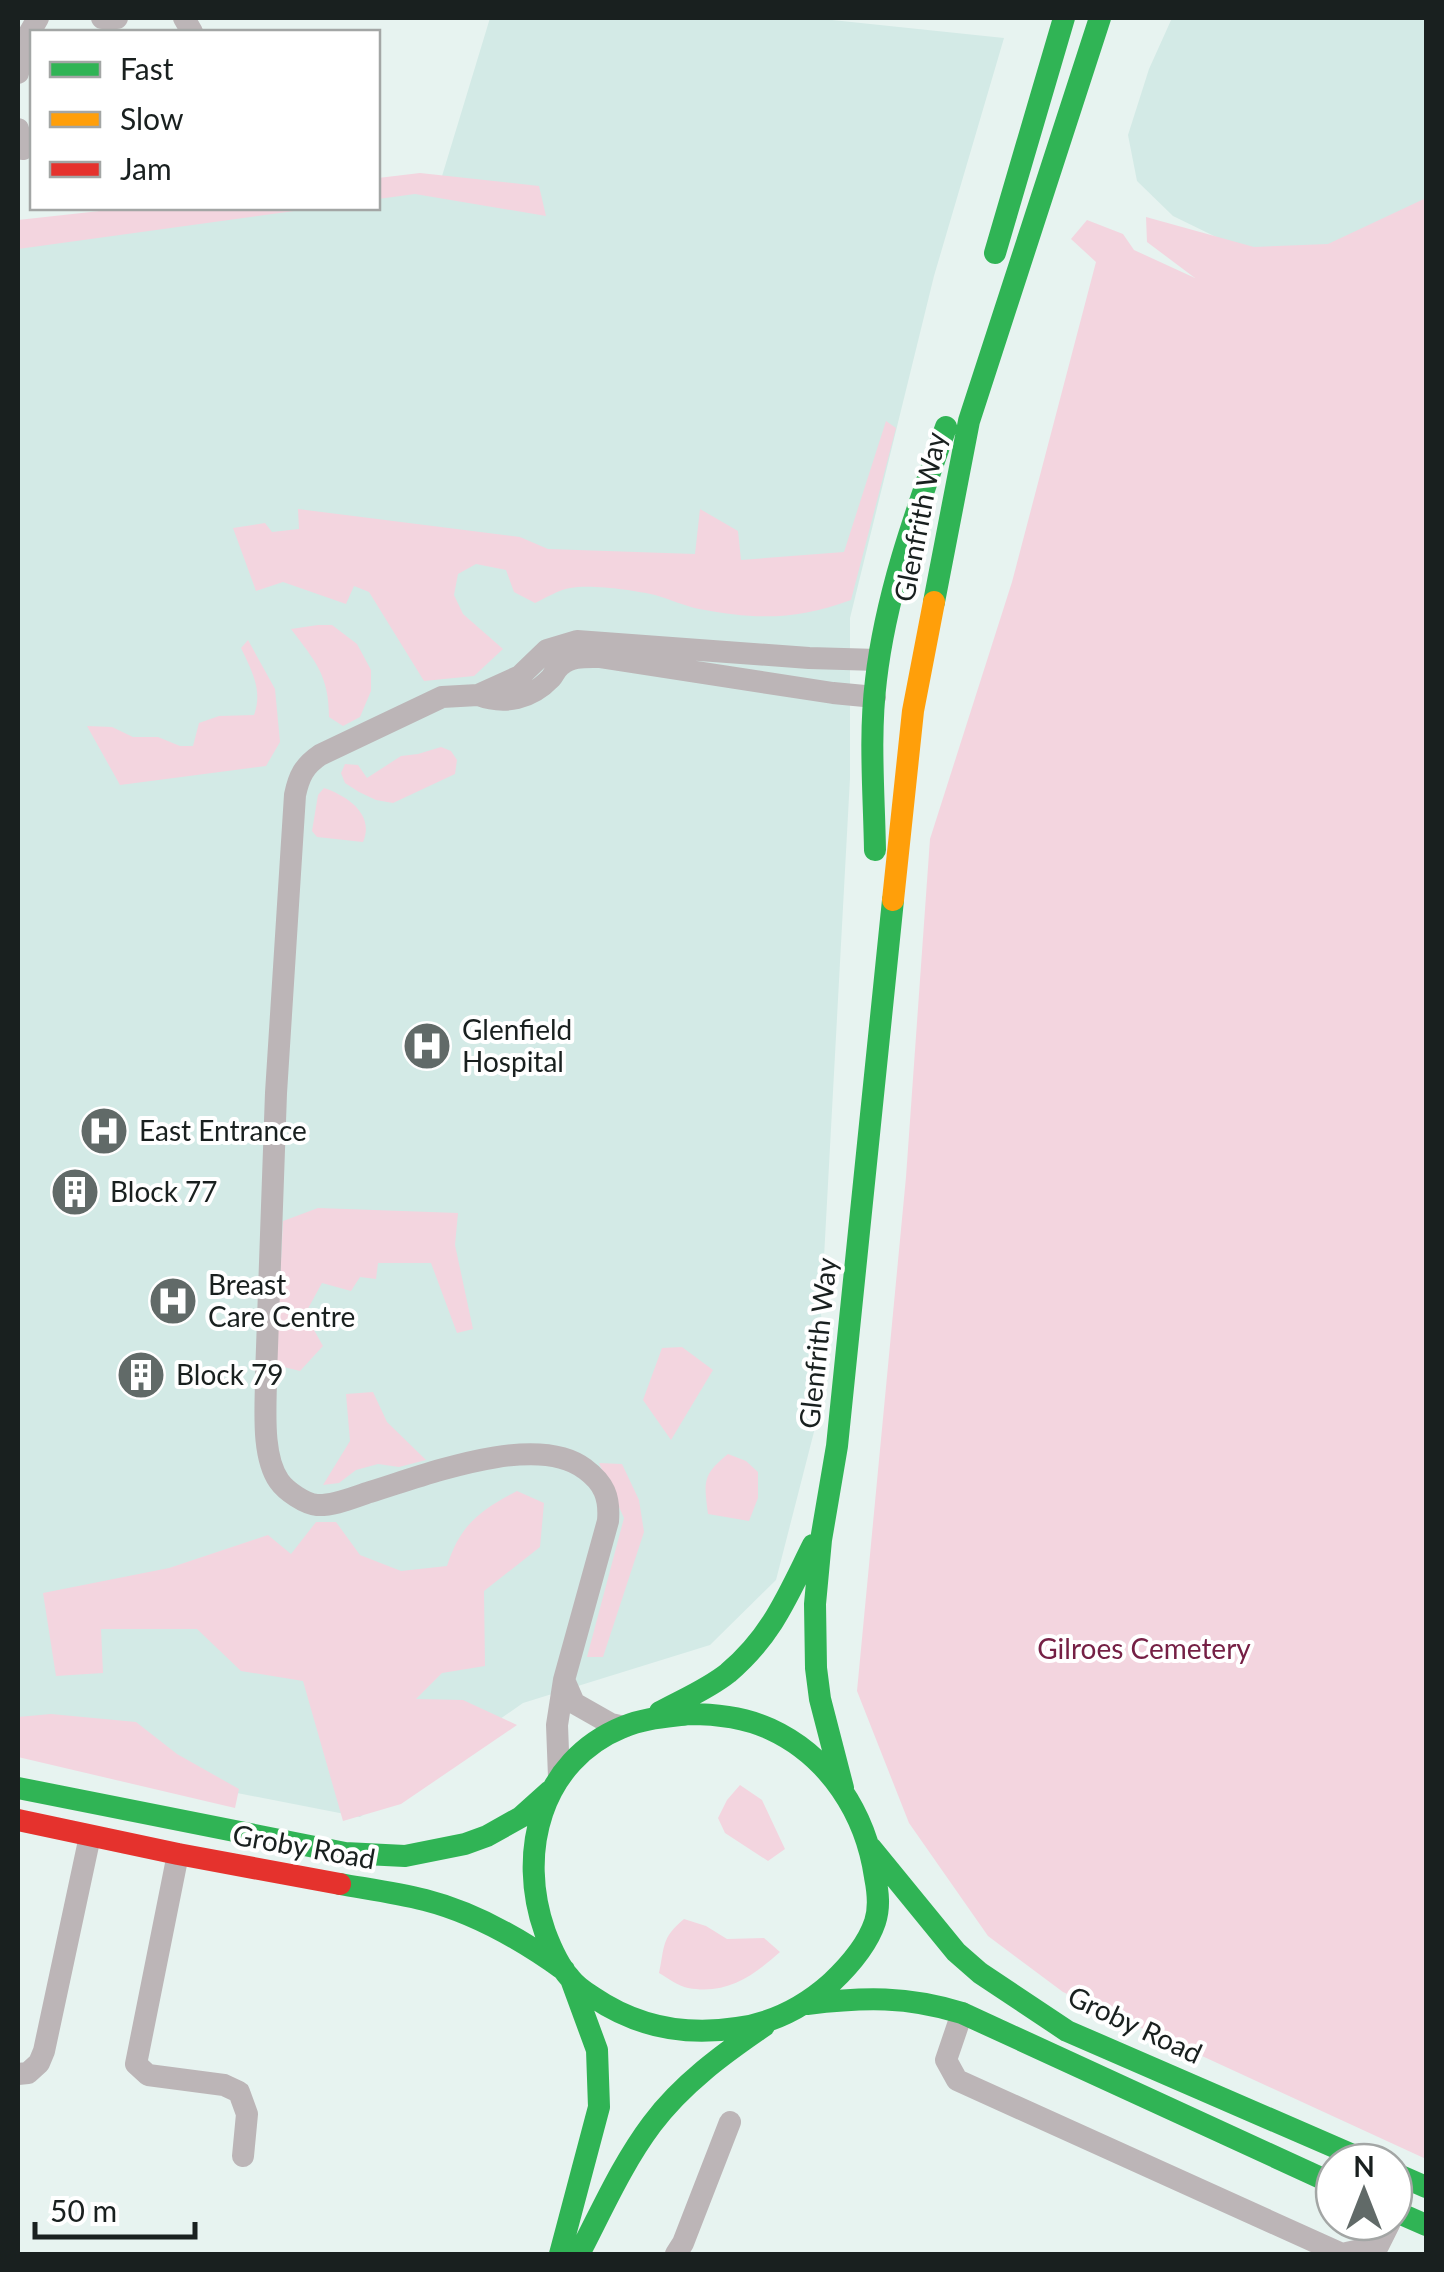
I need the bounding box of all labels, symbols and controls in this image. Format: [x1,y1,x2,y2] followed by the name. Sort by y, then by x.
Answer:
[30,30,380,210] legend
[120,50,174,86] text: Fast
[120,100,184,136] text: Slow
[120,150,172,186] text: Jam
[886,429,952,604] street label: Glenfrith Way
[462,1012,572,1078] place label: Glenfield Hospital
[401,1020,453,1072] hospital icon: Glenfield Hospital
[78,1105,130,1157] hospital icon: East Entrance
[139,1113,307,1147] place label: East Entrance
[49,1166,101,1218] building icon: Block 77
[110,1174,218,1208] place label: Block 77
[791,1255,843,1430] street label: Glenfrith Way
[208,1267,355,1333] place label: Breast Care Centre
[147,1275,199,1327] hospital icon: Breast Care Centre
[115,1349,167,1401] building icon: Block 79
[176,1357,284,1391] place label: Block 79
[1037,1631,1251,1665] park label: Gilroes Cemetery
[230,1817,378,1875] street label: Groby Road
[1063,1978,1208,2070] street label: Groby Road
[1314,2142,1414,2242] north arrow
[1353,2149,1375,2183] text: N
[35,2177,195,2239] scale bar
[50,2192,117,2228] text: 50 m

